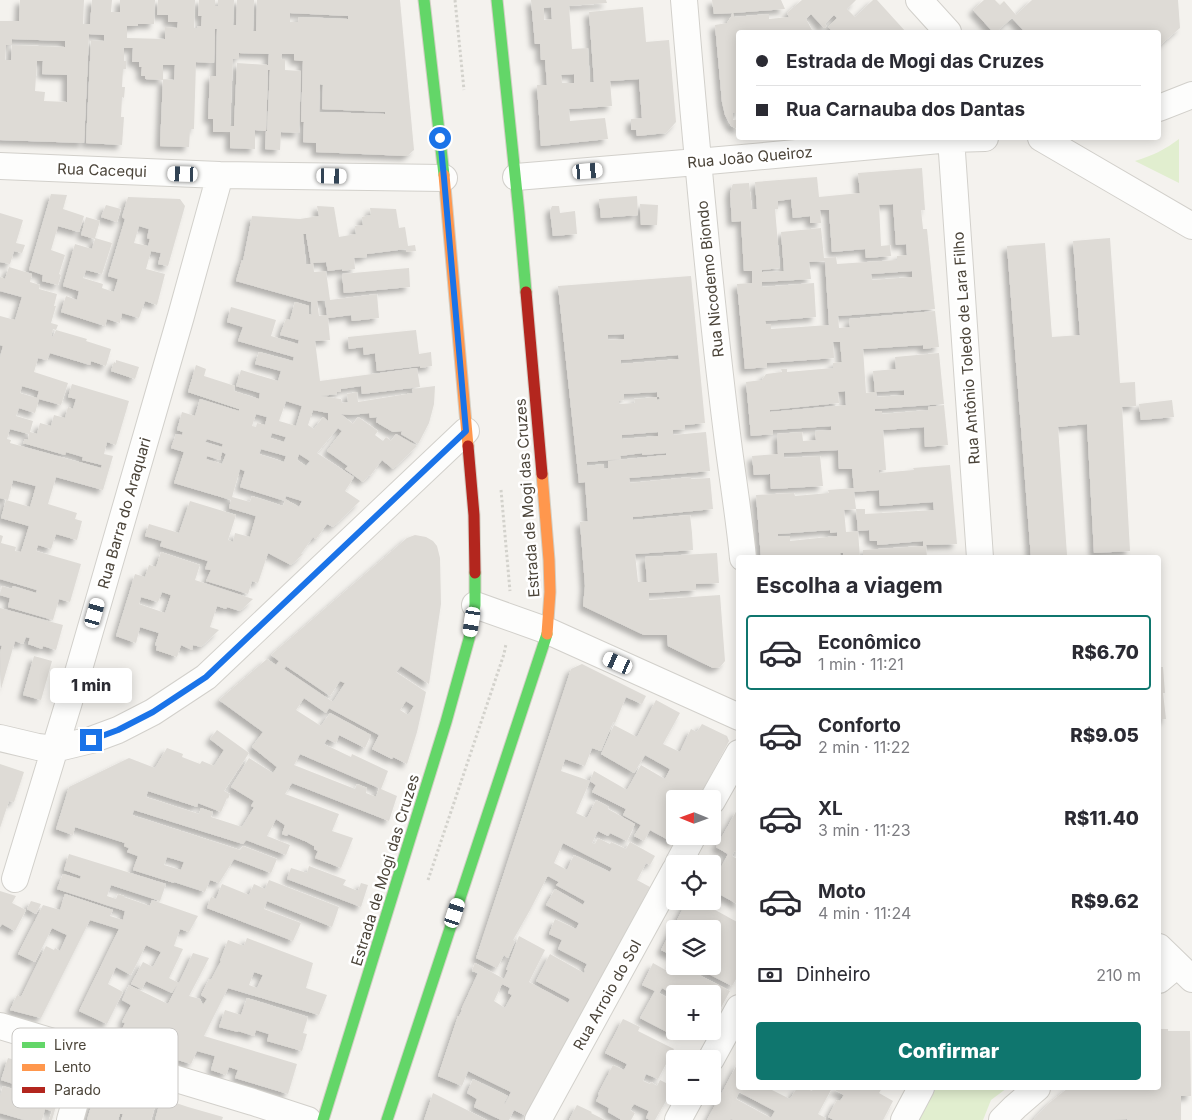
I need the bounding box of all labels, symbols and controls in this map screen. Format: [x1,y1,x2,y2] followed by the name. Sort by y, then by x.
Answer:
[786,50,1044,73] text: Estrada de Mogi das Cruzes
[786,98,1025,121] text: Rua Carnauba dos Dantas
[429,127,451,149] route start
[687,142,813,172] street label: Rua João Queiroz
[57,159,147,181] street label: Rua Cacequi
[572,162,603,180] car
[167,166,198,182] car
[316,168,347,184] car
[692,200,728,358] street label: Rua Nicodemo Biondo
[948,231,984,465] street label: Rua Antônio Toledo de Lara Filho
[511,398,543,598] street label: Estrada de Mogi das Cruzes
[93,435,155,591] street label: Rua Barra do Araquari
[756,572,943,598] text: Escolha a viagem
[83,597,106,629] car
[462,606,481,638] car
[758,630,803,675] icon: car
[818,631,921,654] text: Econômico
[1072,641,1139,664] text: R$6.70
[601,650,634,676] car
[818,654,904,674] text: 1 min · 11:21
[50,668,132,702] callout: 1 min
[71,675,111,695] text: 1 min
[758,713,803,758] icon: car
[818,714,901,737] text: Conforto
[1070,724,1139,747] text: R$9.05
[80,729,102,751] route end
[818,737,910,757] text: 2 min · 11:22
[347,772,423,968] street label: Estrada de Mogi das Cruzes
[666,790,721,845] north arrow
[666,790,721,1105] map controls
[758,796,803,841] icon: car
[818,797,843,820] text: XL
[1064,807,1139,830] text: R$11.40
[818,820,911,840] text: 3 min · 11:23
[666,855,721,910] button: locate
[758,879,803,924] icon: car
[818,880,866,903] text: Moto
[1071,890,1139,913] text: R$9.62
[443,896,466,930] car
[818,903,911,923] text: 4 min · 11:24
[666,920,721,975] button: layers
[569,936,645,1054] street label: Rua Arroio do Sol
[756,961,784,989] icon: cash
[796,963,871,986] text: Dinheiro
[1096,965,1141,985] text: 210 m
[666,985,721,1040] button: +
[756,1022,1141,1080] button: Confirmar
[12,1028,178,1108] legend
[54,1036,86,1053] text: Livre
[666,1050,721,1105] button: −
[54,1058,91,1075] text: Lento
[54,1081,101,1098] text: Parado

